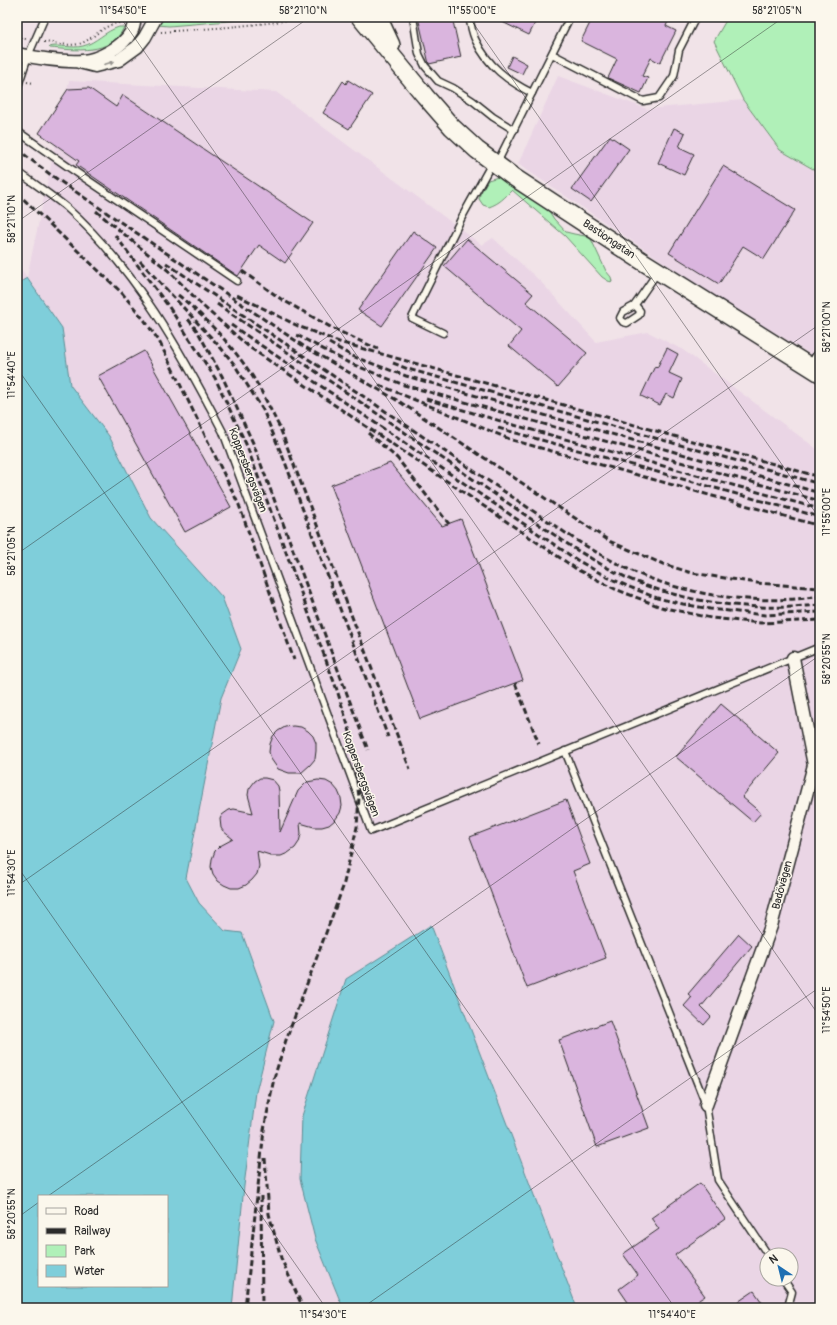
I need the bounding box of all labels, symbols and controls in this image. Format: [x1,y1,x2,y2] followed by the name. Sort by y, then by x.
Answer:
[100,5,146,17] text: 11°54'50"E
[279,5,327,17] text: 58°21'10"N
[448,5,496,17] text: 11°55'00"E
[752,5,802,17] text: 58°21'05"N
[104,60,116,66] one-way arrow
[6,195,18,243] text: 58°21'10"N
[580,217,638,261] street label: Bastiongatan
[821,301,833,352] text: 58°21'00"N
[6,351,18,399] text: 11°54'40"E
[226,426,270,514] street label: Koppersbergsvägen
[821,488,833,536] text: 11°55'00"E
[6,526,18,576] text: 58°21'05"N
[821,633,833,684] text: 58°20'55"N
[340,730,382,818] street label: Koppersbergsvägen
[6,849,18,897] text: 11°54'30"E
[769,859,795,911] street label: Badövägen
[821,987,833,1033] text: 11°54'50"E
[6,1188,18,1239] text: 58°20'55"N
[38,1195,168,1287] legend
[74,1204,99,1219] text: Road
[74,1224,110,1239] text: Railway
[74,1244,95,1259] text: Park
[759,1247,799,1287] north arrow
[767,1251,781,1267] text: N
[74,1264,105,1279] text: Water
[299,1309,347,1321] text: 11°54'30"E
[648,1309,696,1321] text: 11°54'40"E

